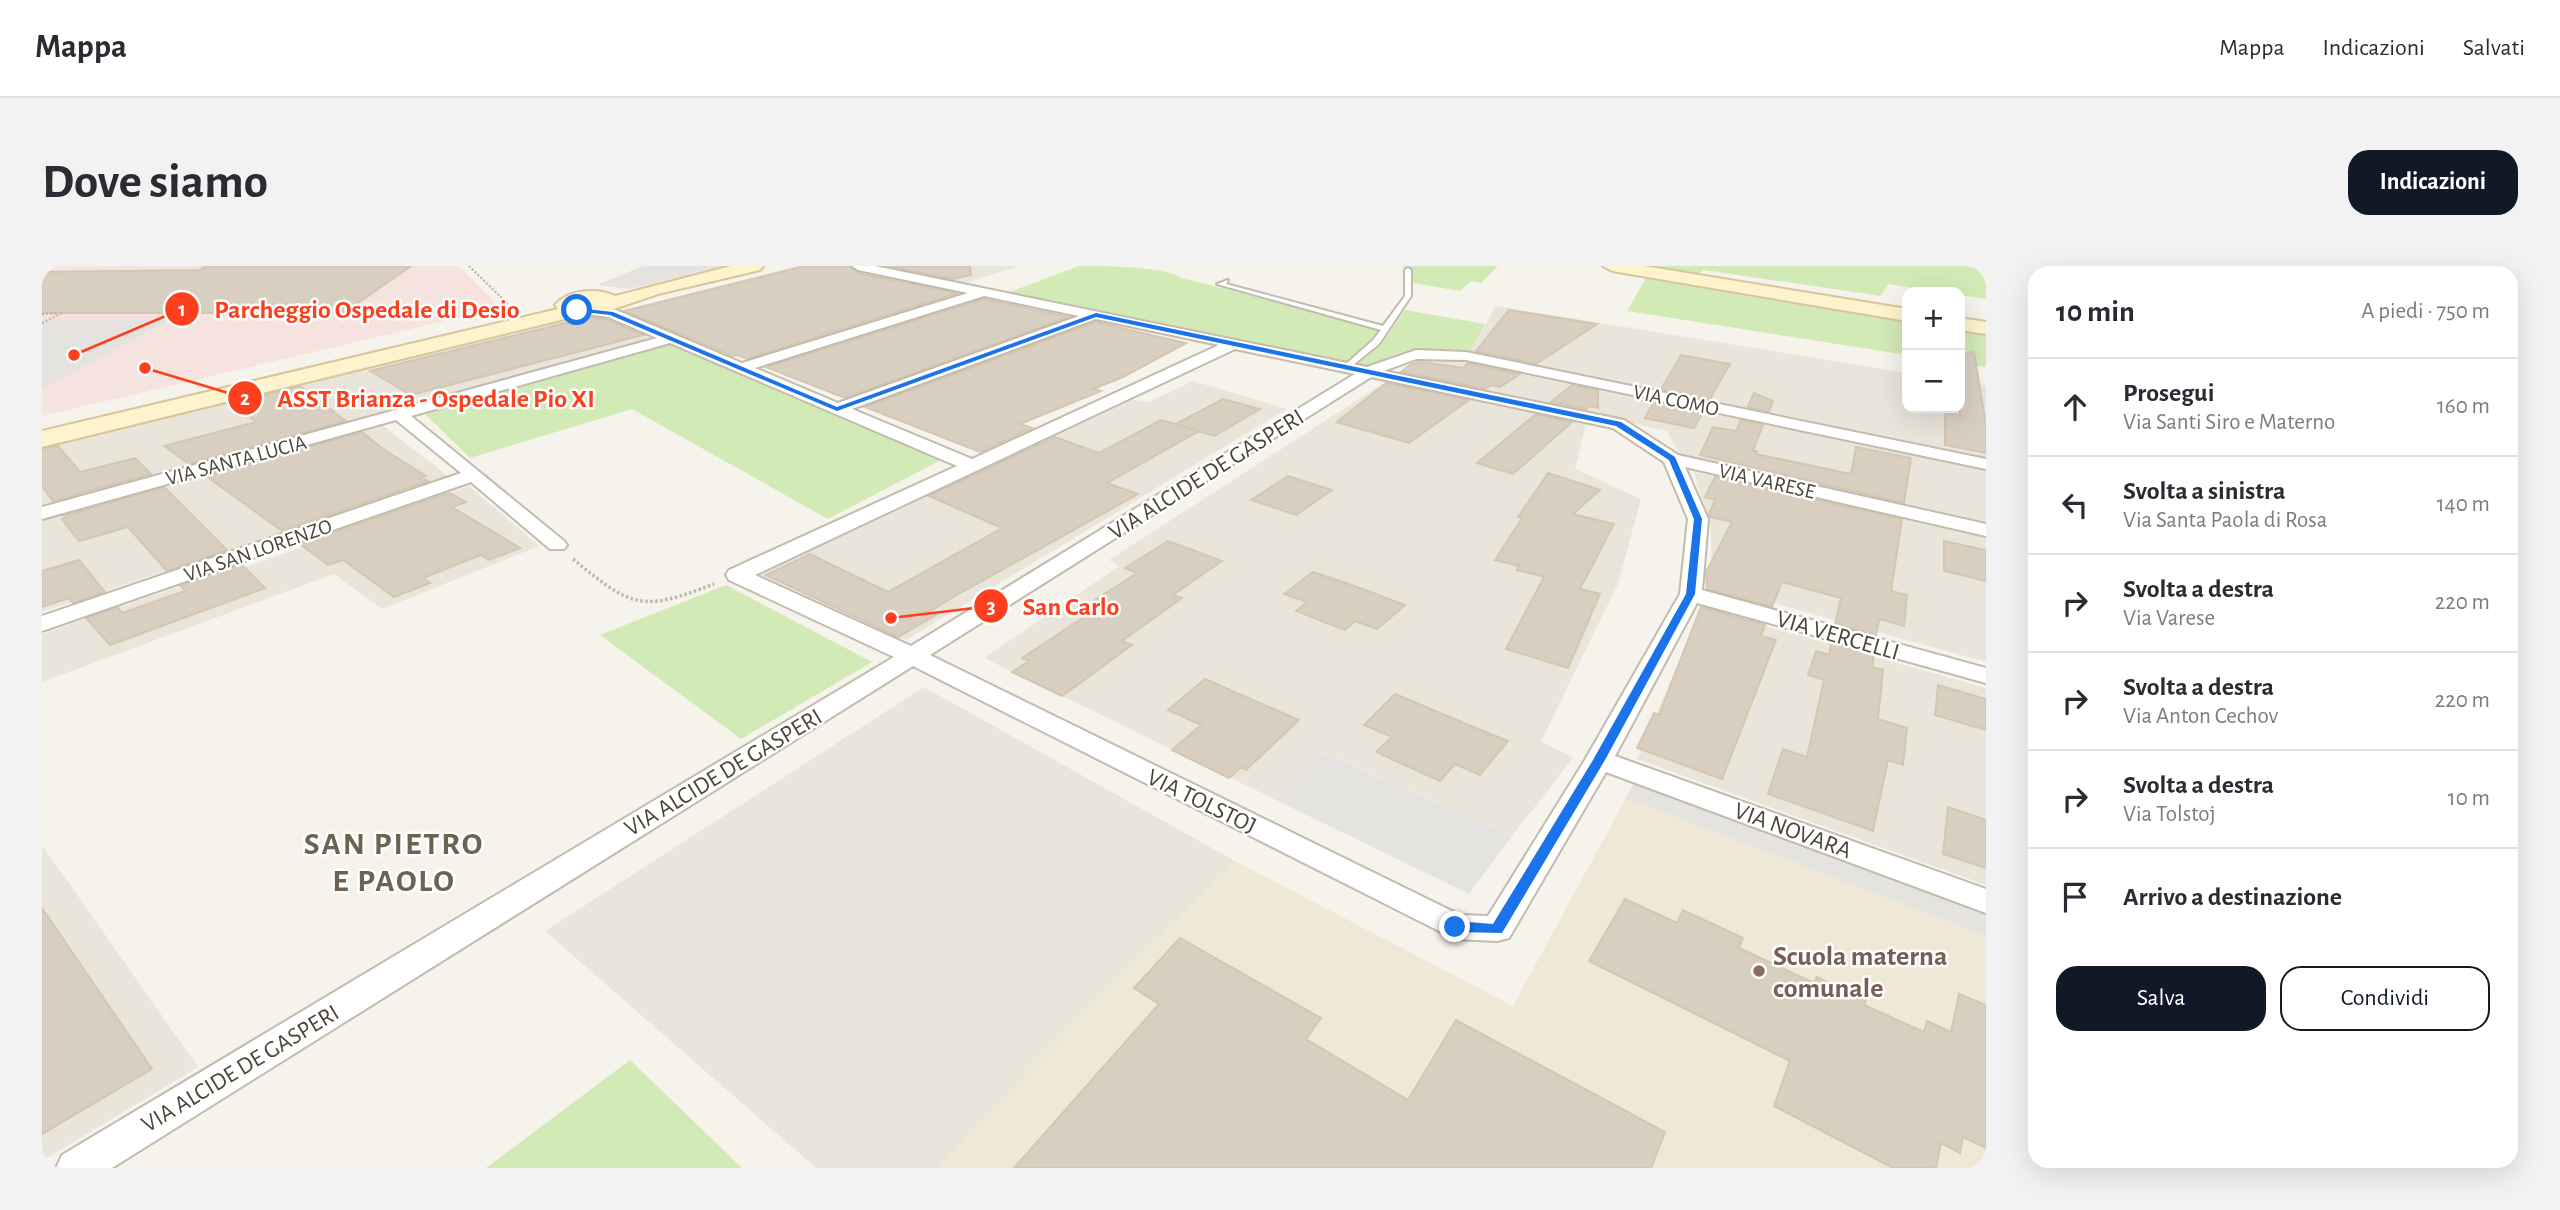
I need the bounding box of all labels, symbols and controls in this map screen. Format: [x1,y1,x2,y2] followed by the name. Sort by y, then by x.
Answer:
[35,31,127,64] text: Mappa
[2219,36,2284,60] text: Mappa
[2322,36,2425,60] text: Indicazioni
[2463,36,2525,60] text: Salvati
[2348,150,2518,215] button: Indicazioni
[42,158,268,207] text: Dove siamo
[165,285,533,332] callout: Parcheggio Ospedale di Desio
[1902,287,1965,413] map controls
[1902,287,1965,350] button: +
[561,294,592,325] route start
[214,297,520,323] text: Parcheggio Ospedale di Desio
[2056,297,2135,327] text: 10 min
[178,299,186,320] text: 1
[2361,300,2490,323] text: A piedi · 750 m
[1902,350,1965,413] button: −
[228,374,609,421] callout: ASST Brianza - Ospedale Pio XI
[2123,380,2214,406] text: Prosegui
[1631,381,1721,420] street label: VIA COMO
[277,386,595,412] text: ASST Brianza - Ospedale Pio XI
[240,388,250,409] text: 2
[2056,388,2094,426] icon: ahead
[2437,395,2490,418] text: 160 m
[1105,405,1308,545] street label: VIA ALCIDE DE GASPERI
[2123,411,2335,434] text: Via Santi Siro e Materno
[164,432,309,489] street label: VIA SANTA LUCIA
[1717,460,1817,503] street label: VIA VARESE
[2123,478,2285,504] text: Svolta a sinistra
[2056,486,2094,524] icon: left
[2437,493,2490,516] text: 140 m
[2123,509,2327,532] text: Via Santa Paola di Rosa
[182,515,335,586] street label: VIA SAN LORENZO
[2123,576,2274,602] text: Svolta a destra
[974,582,1134,629] callout: San Carlo
[2056,584,2094,622] icon: right
[2435,591,2490,614] text: 220 m
[1023,594,1120,620] text: San Carlo
[986,596,996,617] text: 3
[1774,607,1902,665] street label: VIA VERCELLI
[2123,607,2215,630] text: Via Varese
[2123,674,2274,700] text: Svolta a destra
[2056,682,2094,720] icon: right
[2435,689,2490,712] text: 220 m
[621,705,826,841] street label: VIA ALCIDE DE GASPERI
[2123,705,2278,728] text: Via Anton Cechov
[1143,765,1260,839] street label: VIA TOLSTOJ
[2123,772,2274,798] text: Svolta a destra
[2056,780,2094,818] icon: right
[2448,787,2490,810] text: 10 m
[1731,799,1855,863] street label: VIA NOVARA
[2123,803,2216,826] text: Via Tolstoj
[304,828,484,897] district label: SAN PIETRO E PAOLO
[2056,878,2094,916] icon: arrive
[2123,884,2342,910] text: Arrivo a destinazione
[1439,911,1470,942] route end
[1773,943,1947,1003] place label: Scuola materna comunale
[1751,963,1767,979] marker: Scuola materna comunale
[2056,966,2266,1031] button: Salva
[2280,966,2490,1031] button: Condividi
[138,1001,343,1137] street label: VIA ALCIDE DE GASPERI

